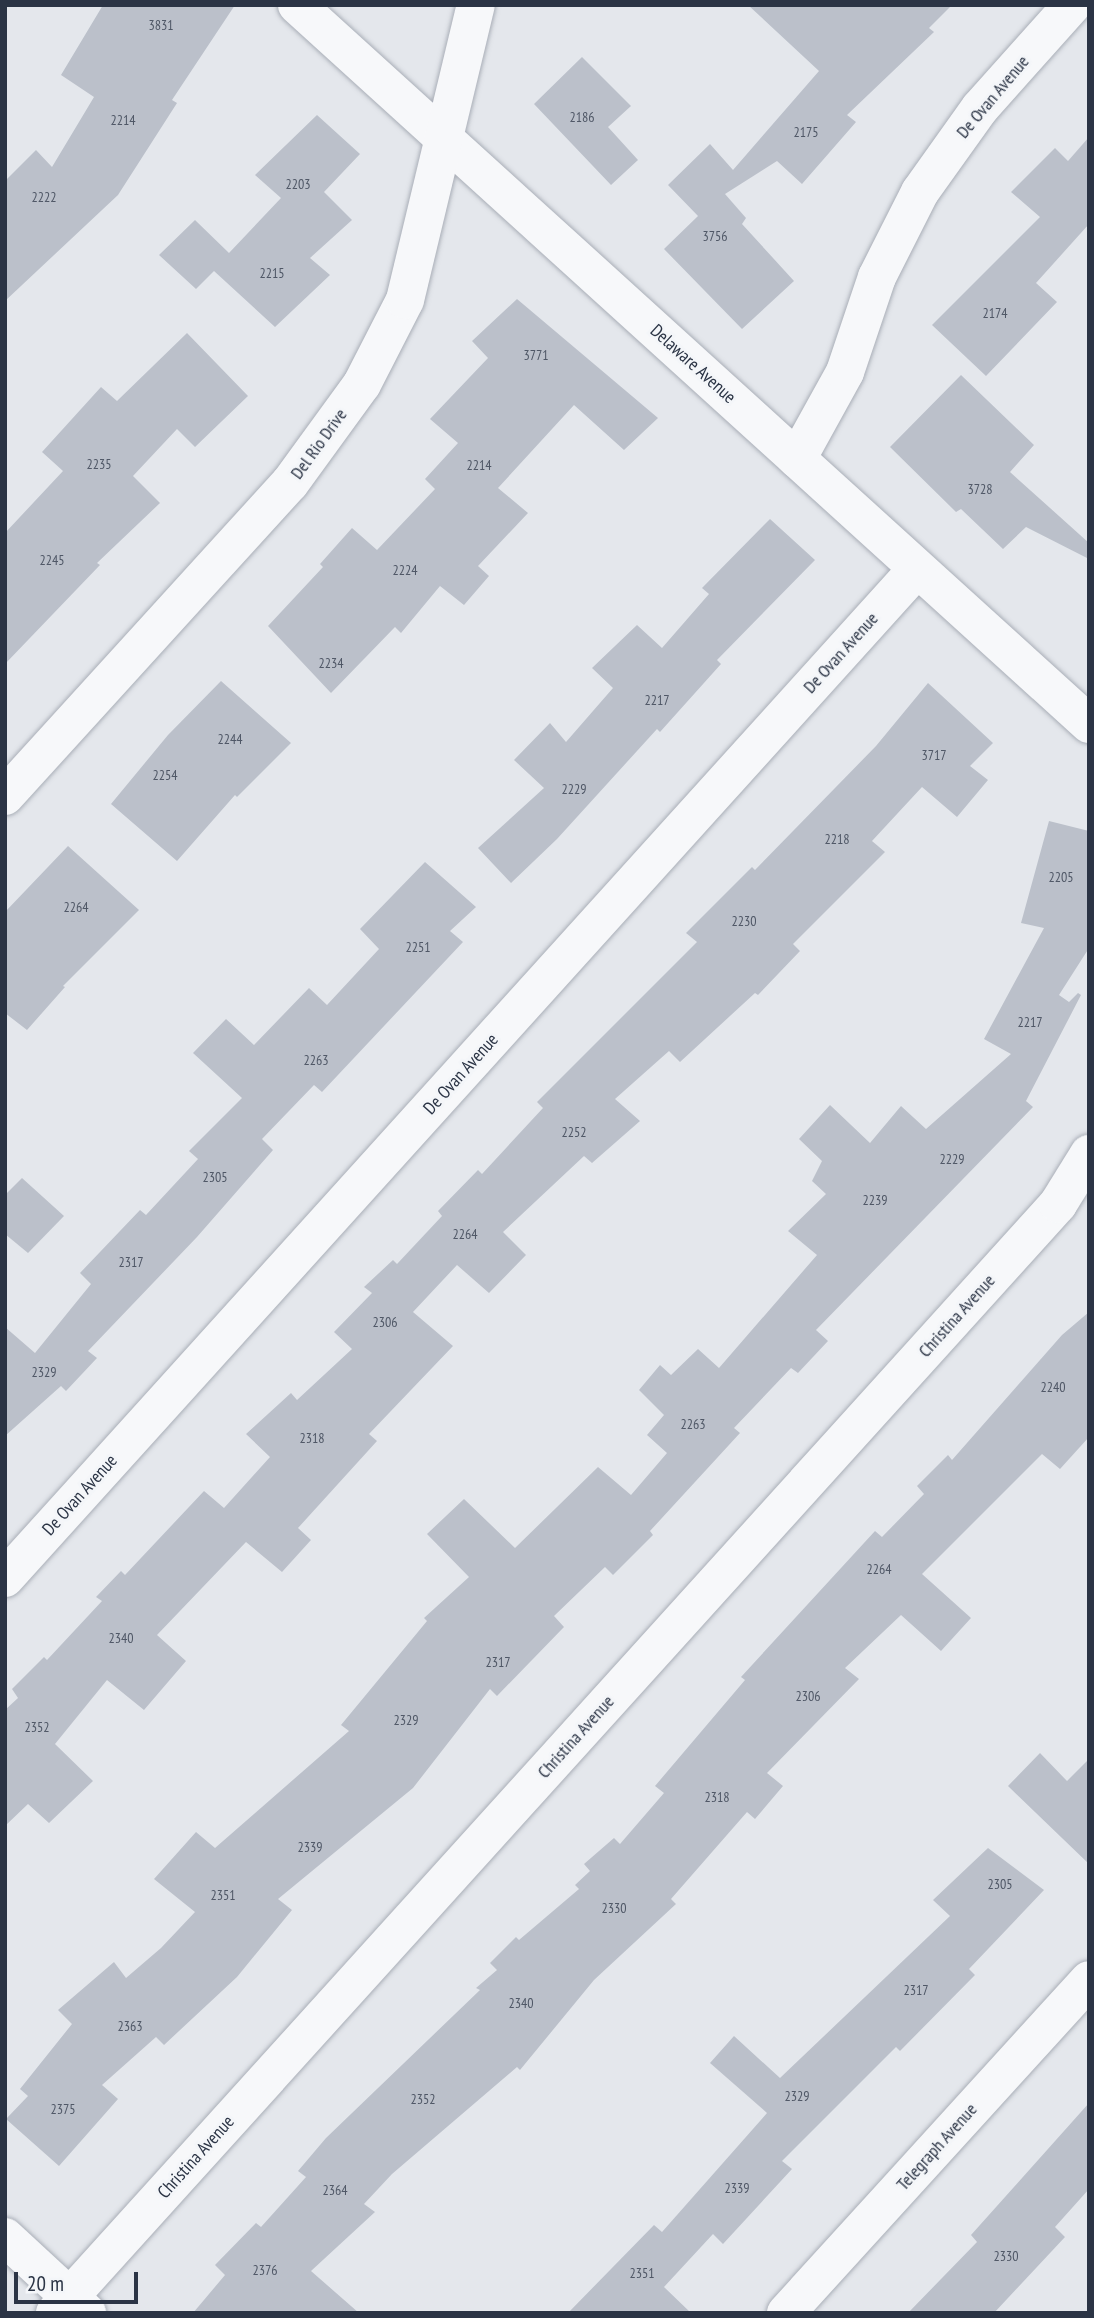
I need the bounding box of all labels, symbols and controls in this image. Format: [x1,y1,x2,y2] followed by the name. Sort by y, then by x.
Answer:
[148,17,174,33] house number: 3831
[952,51,1034,143] street label: De Ovan Avenue
[569,109,595,125] house number: 2186
[110,112,136,128] house number: 2214
[793,124,819,140] house number: 2175
[285,176,311,192] house number: 2203
[31,189,57,205] house number: 2222
[702,228,728,244] house number: 3756
[259,265,285,281] house number: 2215
[982,305,1008,321] house number: 2174
[646,320,740,408] street label: Delaware Avenue
[523,347,549,363] house number: 3771
[286,405,352,483] street label: Del Rio Drive
[86,456,112,472] house number: 2235
[466,457,492,473] house number: 2214
[967,481,993,497] house number: 3728
[39,552,65,568] house number: 2245
[392,562,418,578] house number: 2224
[799,608,883,698] street label: De Ovan Avenue
[318,655,344,671] house number: 2234
[644,692,670,708] house number: 2217
[217,731,243,747] house number: 2244
[921,747,947,763] house number: 3717
[152,767,178,783] house number: 2254
[561,781,587,797] house number: 2229
[824,831,850,847] house number: 2218
[1048,869,1074,885] house number: 2205
[63,899,89,915] house number: 2264
[731,913,757,929] house number: 2230
[405,939,431,955] house number: 2251
[1017,1014,1043,1030] house number: 2217
[419,1029,503,1119] street label: De Ovan Avenue
[303,1052,329,1068] house number: 2263
[561,1124,587,1140] house number: 2252
[939,1151,965,1167] house number: 2229
[202,1169,228,1185] house number: 2305
[862,1192,888,1208] house number: 2239
[452,1226,478,1242] house number: 2264
[118,1254,144,1270] house number: 2317
[914,1270,1000,1362] street label: Christina Avenue
[372,1314,398,1330] house number: 2306
[31,1364,57,1380] house number: 2329
[1040,1379,1066,1395] house number: 2240
[680,1416,706,1432] house number: 2263
[299,1430,325,1446] house number: 2318
[38,1450,122,1540] street label: De Ovan Avenue
[866,1561,892,1577] house number: 2264
[108,1630,134,1646] house number: 2340
[485,1654,511,1670] house number: 2317
[795,1688,821,1704] house number: 2306
[533,1691,619,1783] street label: Christina Avenue
[393,1712,419,1728] house number: 2329
[24,1719,50,1735] house number: 2352
[704,1789,730,1805] house number: 2318
[297,1839,323,1855] house number: 2339
[987,1876,1013,1892] house number: 2305
[210,1887,236,1903] house number: 2351
[601,1900,627,1916] house number: 2330
[903,1982,929,1998] house number: 2317
[508,1995,534,2011] house number: 2340
[117,2018,143,2034] house number: 2363
[784,2088,810,2104] house number: 2329
[410,2091,436,2107] house number: 2352
[892,2099,982,2195] street label: Telegraph Avenue
[50,2101,76,2117] house number: 2375
[153,2111,239,2203] street label: Christina Avenue
[724,2180,750,2196] house number: 2339
[322,2182,348,2198] house number: 2364
[993,2248,1019,2264] house number: 2330
[18,2258,142,2302] scale bar
[252,2262,278,2278] house number: 2376
[629,2265,655,2281] house number: 2351
[27,2270,64,2297] text: 20 m

